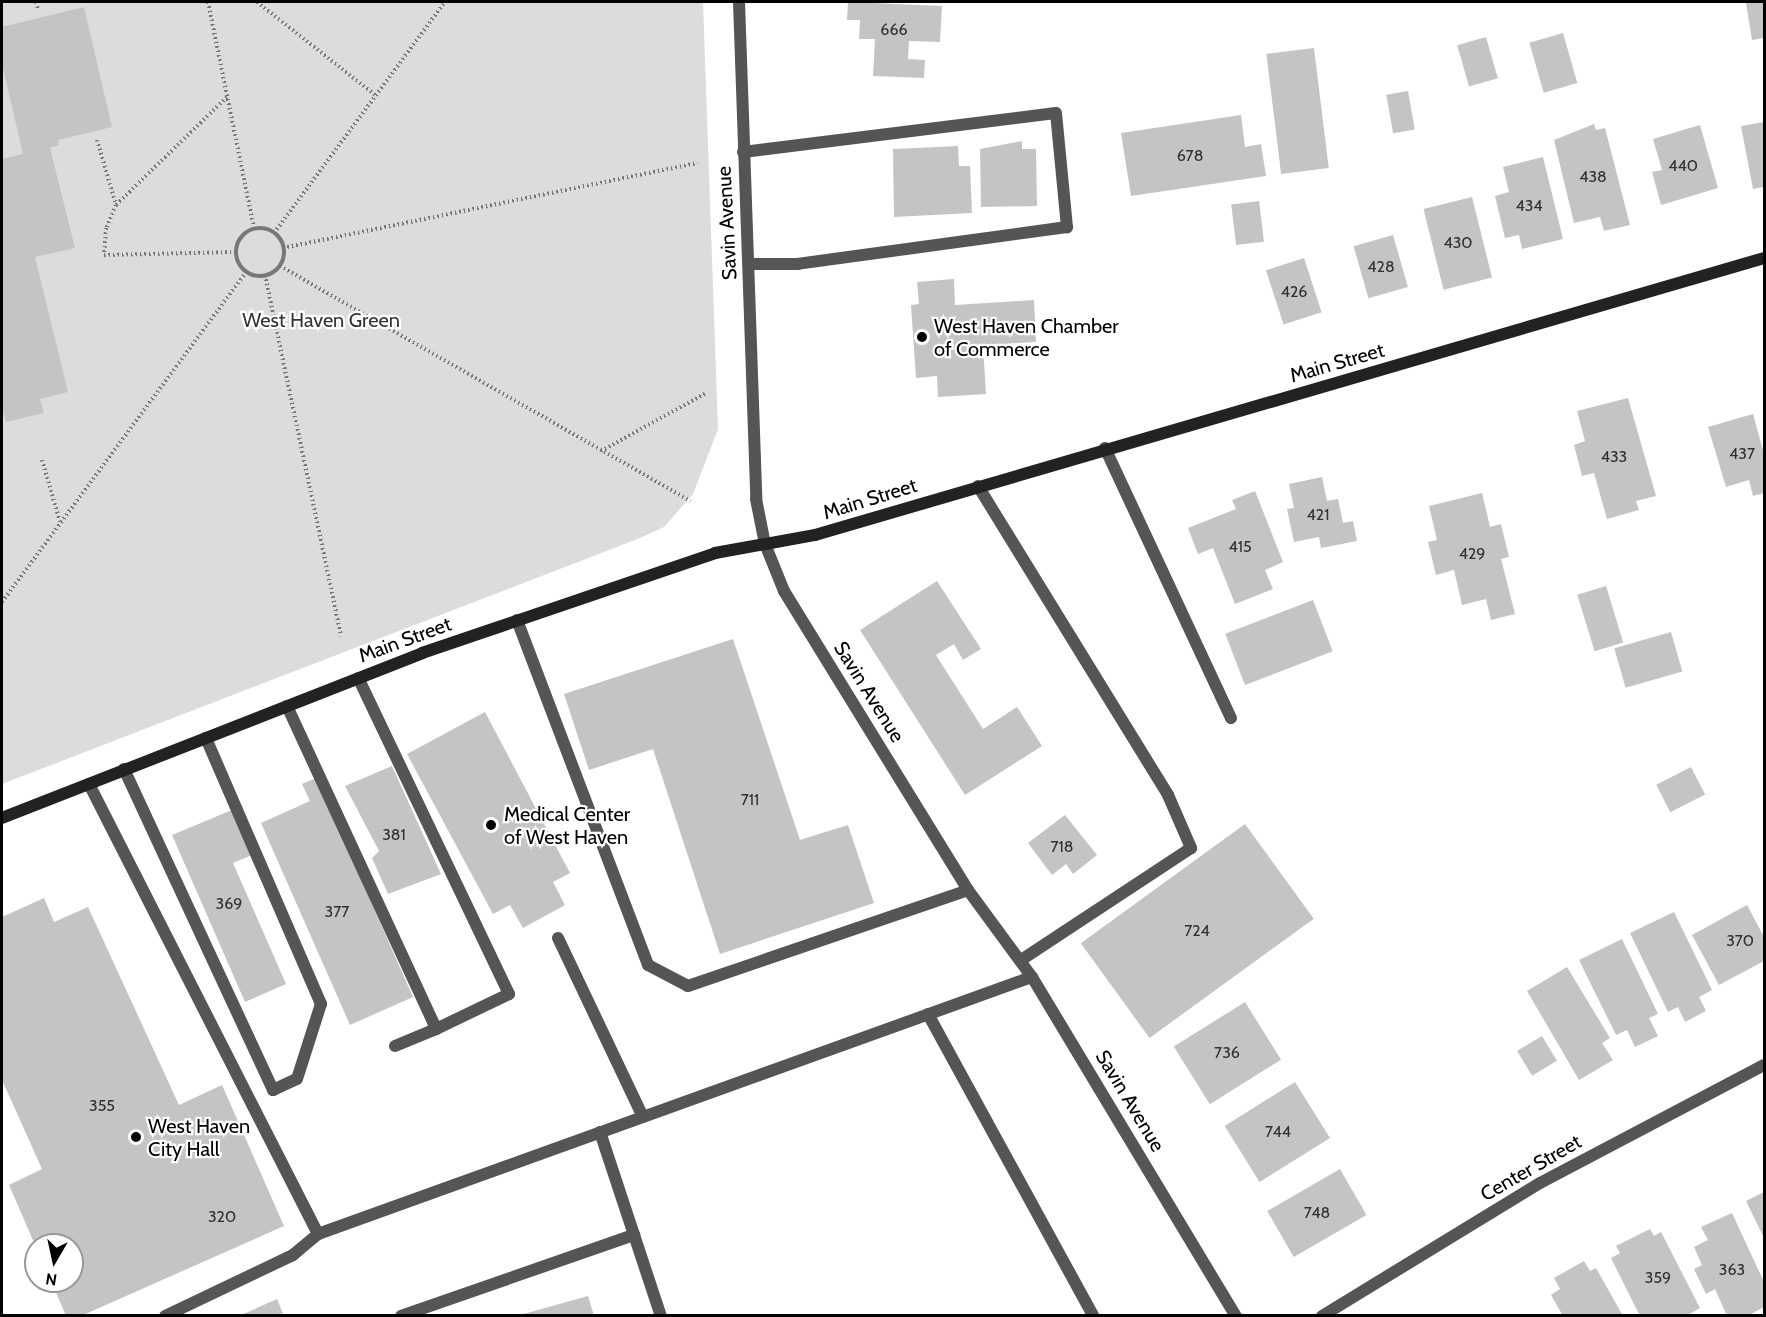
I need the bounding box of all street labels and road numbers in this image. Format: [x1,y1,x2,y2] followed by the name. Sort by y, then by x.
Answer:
[712,165,742,281] street label: Savin Avenue
[1287,338,1387,388] street label: Main Street
[820,473,920,525] street label: Main Street
[355,612,455,668] street label: Main Street
[829,637,909,747] street label: Savin Avenue
[1090,1046,1170,1156] street label: Savin Avenue
[1476,1130,1586,1206] street label: Center Street

